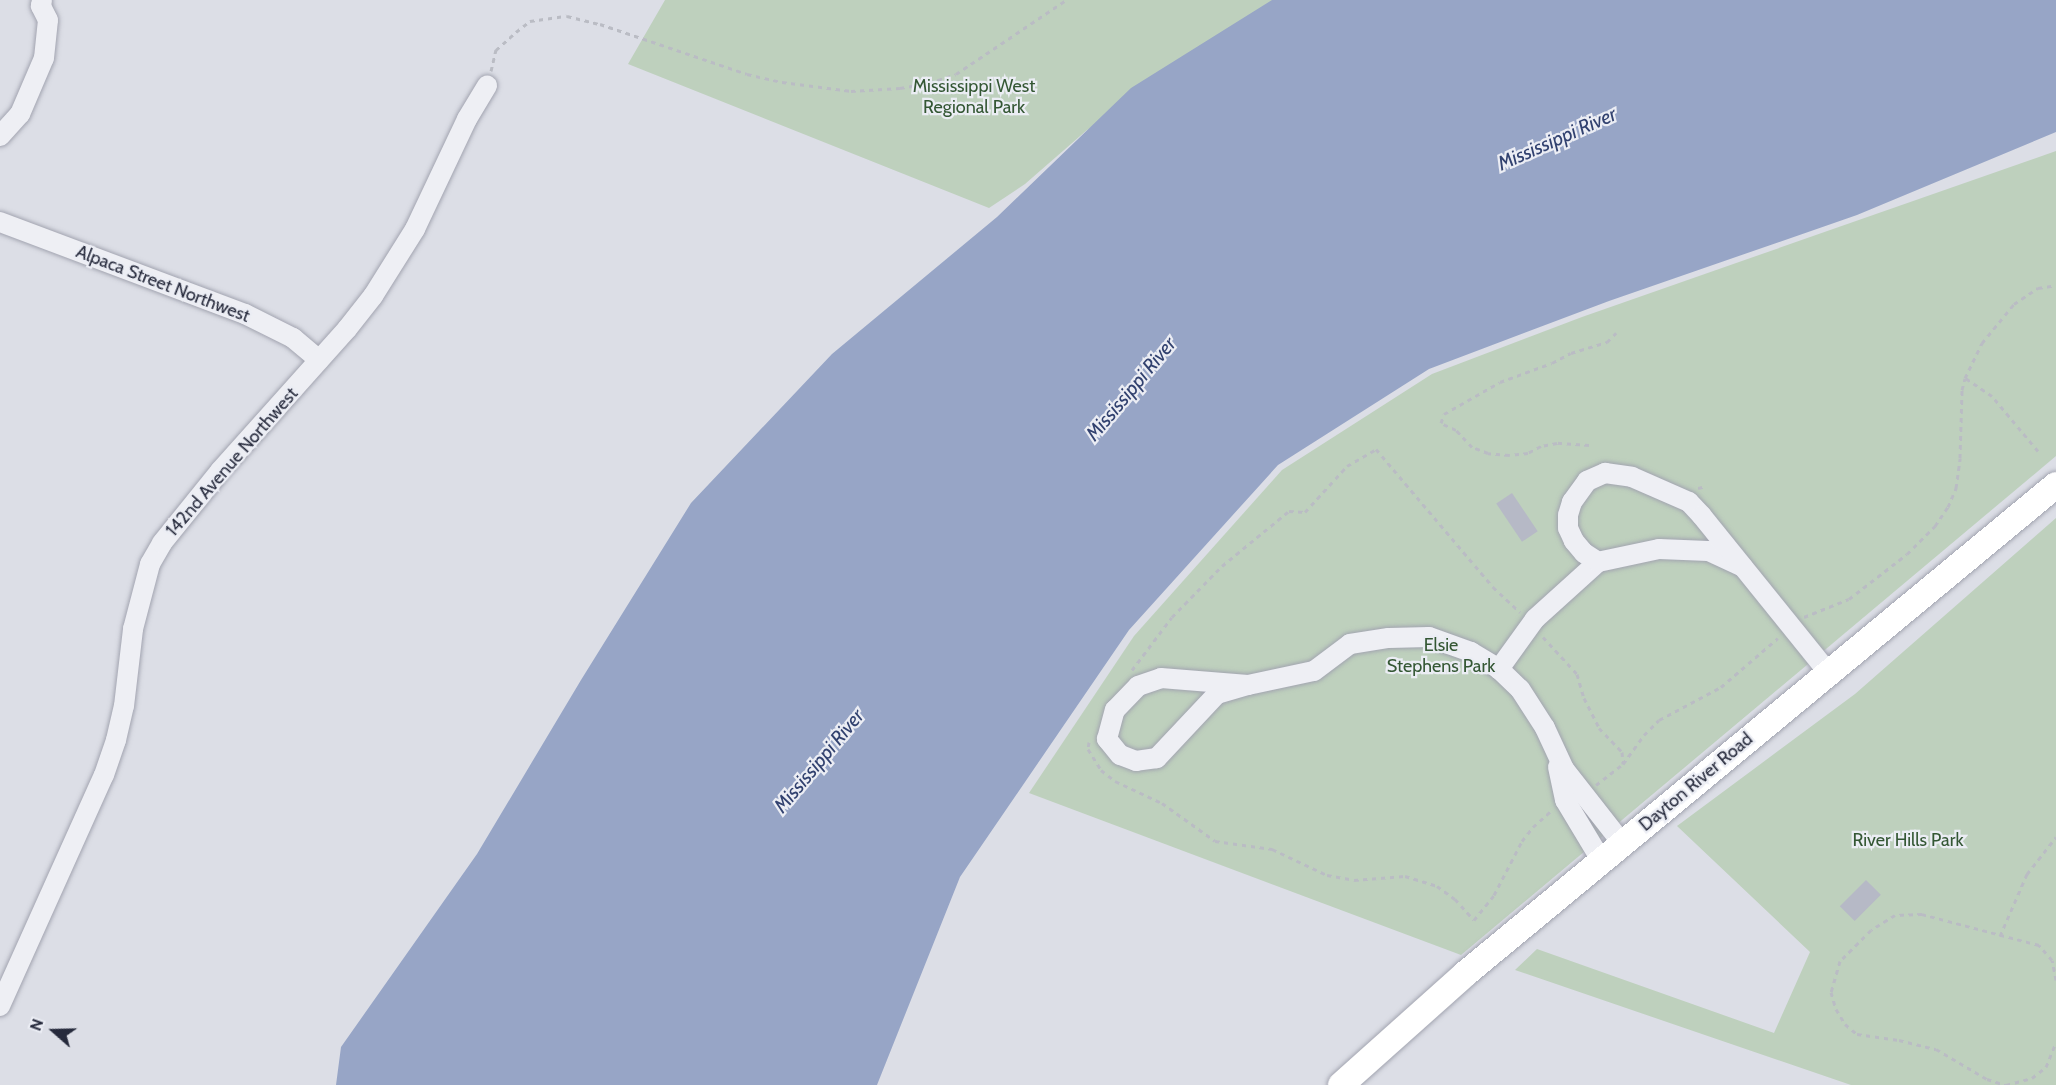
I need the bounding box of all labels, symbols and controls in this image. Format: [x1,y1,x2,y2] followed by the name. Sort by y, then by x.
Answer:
[913,76,1035,118] park label: Mississippi West Regional Park
[1494,102,1620,176] water label: Mississippi River
[73,241,253,327] street label: Alpaca Street Northwest
[1081,332,1181,446] water label: Mississippi River
[161,383,303,541] street label: 142nd Avenue Northwest
[1387,635,1495,678] park label: Elsie Stephens Park
[769,704,869,818] water label: Mississippi River
[1635,728,1757,836] street label: Dayton River Road
[1853,829,1963,851] park label: River Hills Park
[24,1001,84,1061] north arrow
[26,1016,47,1033] text: N

